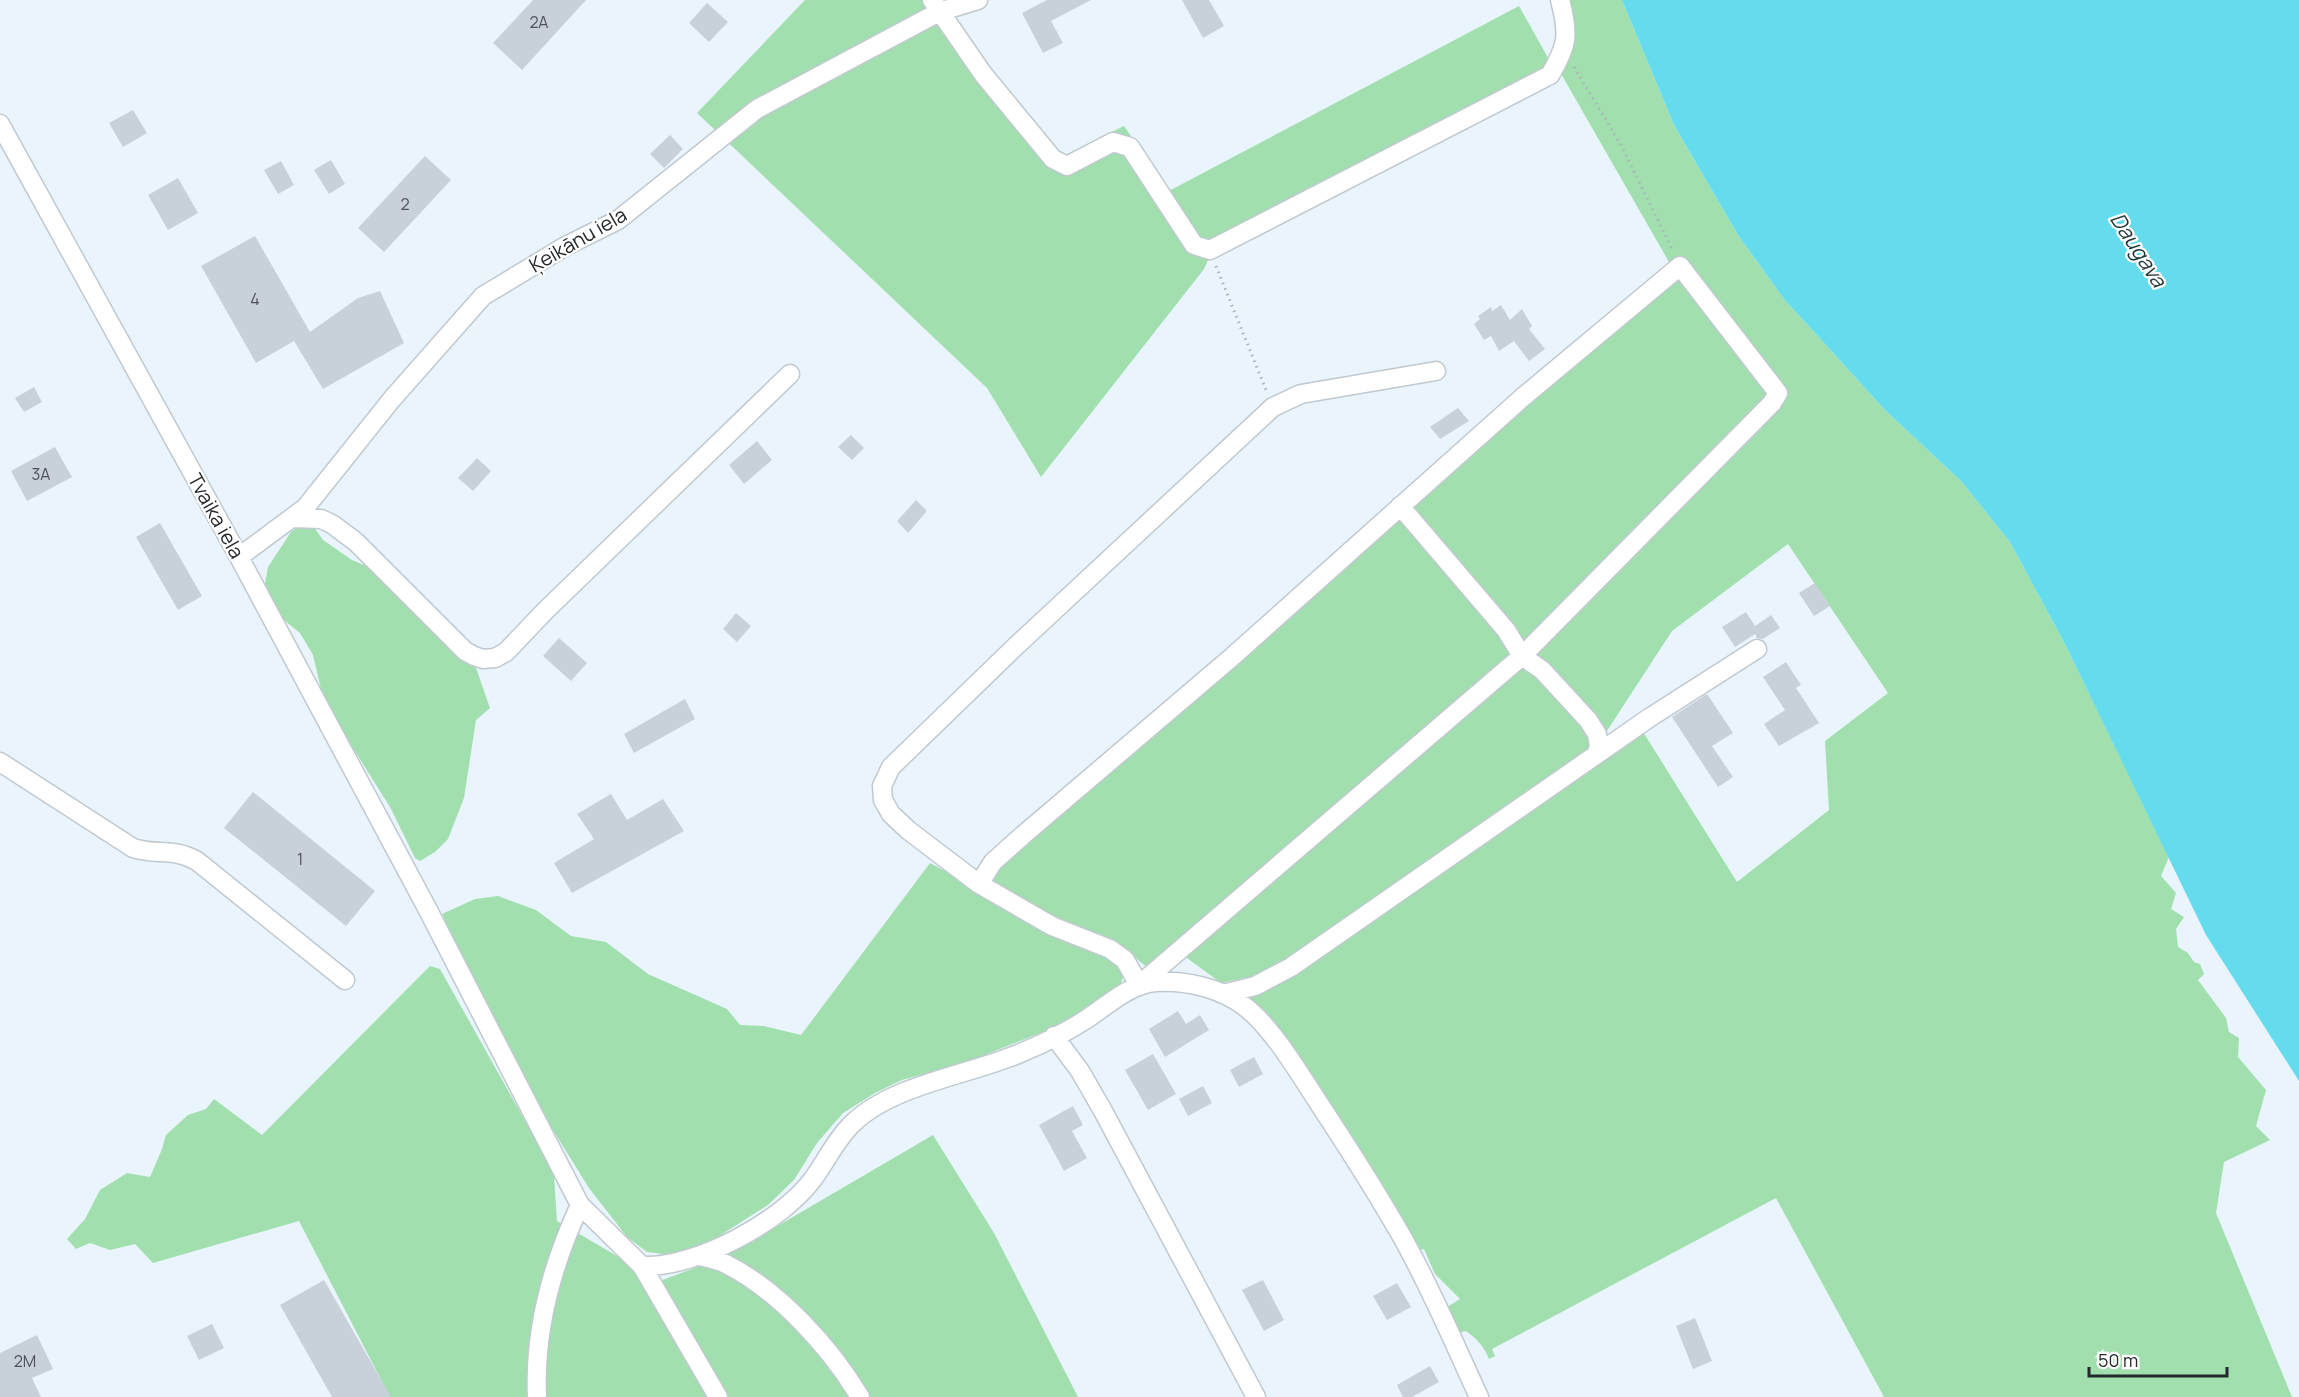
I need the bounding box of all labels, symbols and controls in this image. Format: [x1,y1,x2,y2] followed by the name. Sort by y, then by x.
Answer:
[530,11,548,33] house number: 2A
[400,193,410,215] house number: 2
[524,201,631,278] street label: Ķeikānu iela
[2104,207,2174,293] water label: Daugava
[250,288,260,310] house number: 4
[32,463,50,485] house number: 3A
[182,468,251,563] street label: Tvaika iela
[297,848,303,870] house number: 1
[2089,1340,2227,1378] scale bar
[2098,1348,2138,1372] text: 50 m
[14,1350,36,1372] house number: 2M

